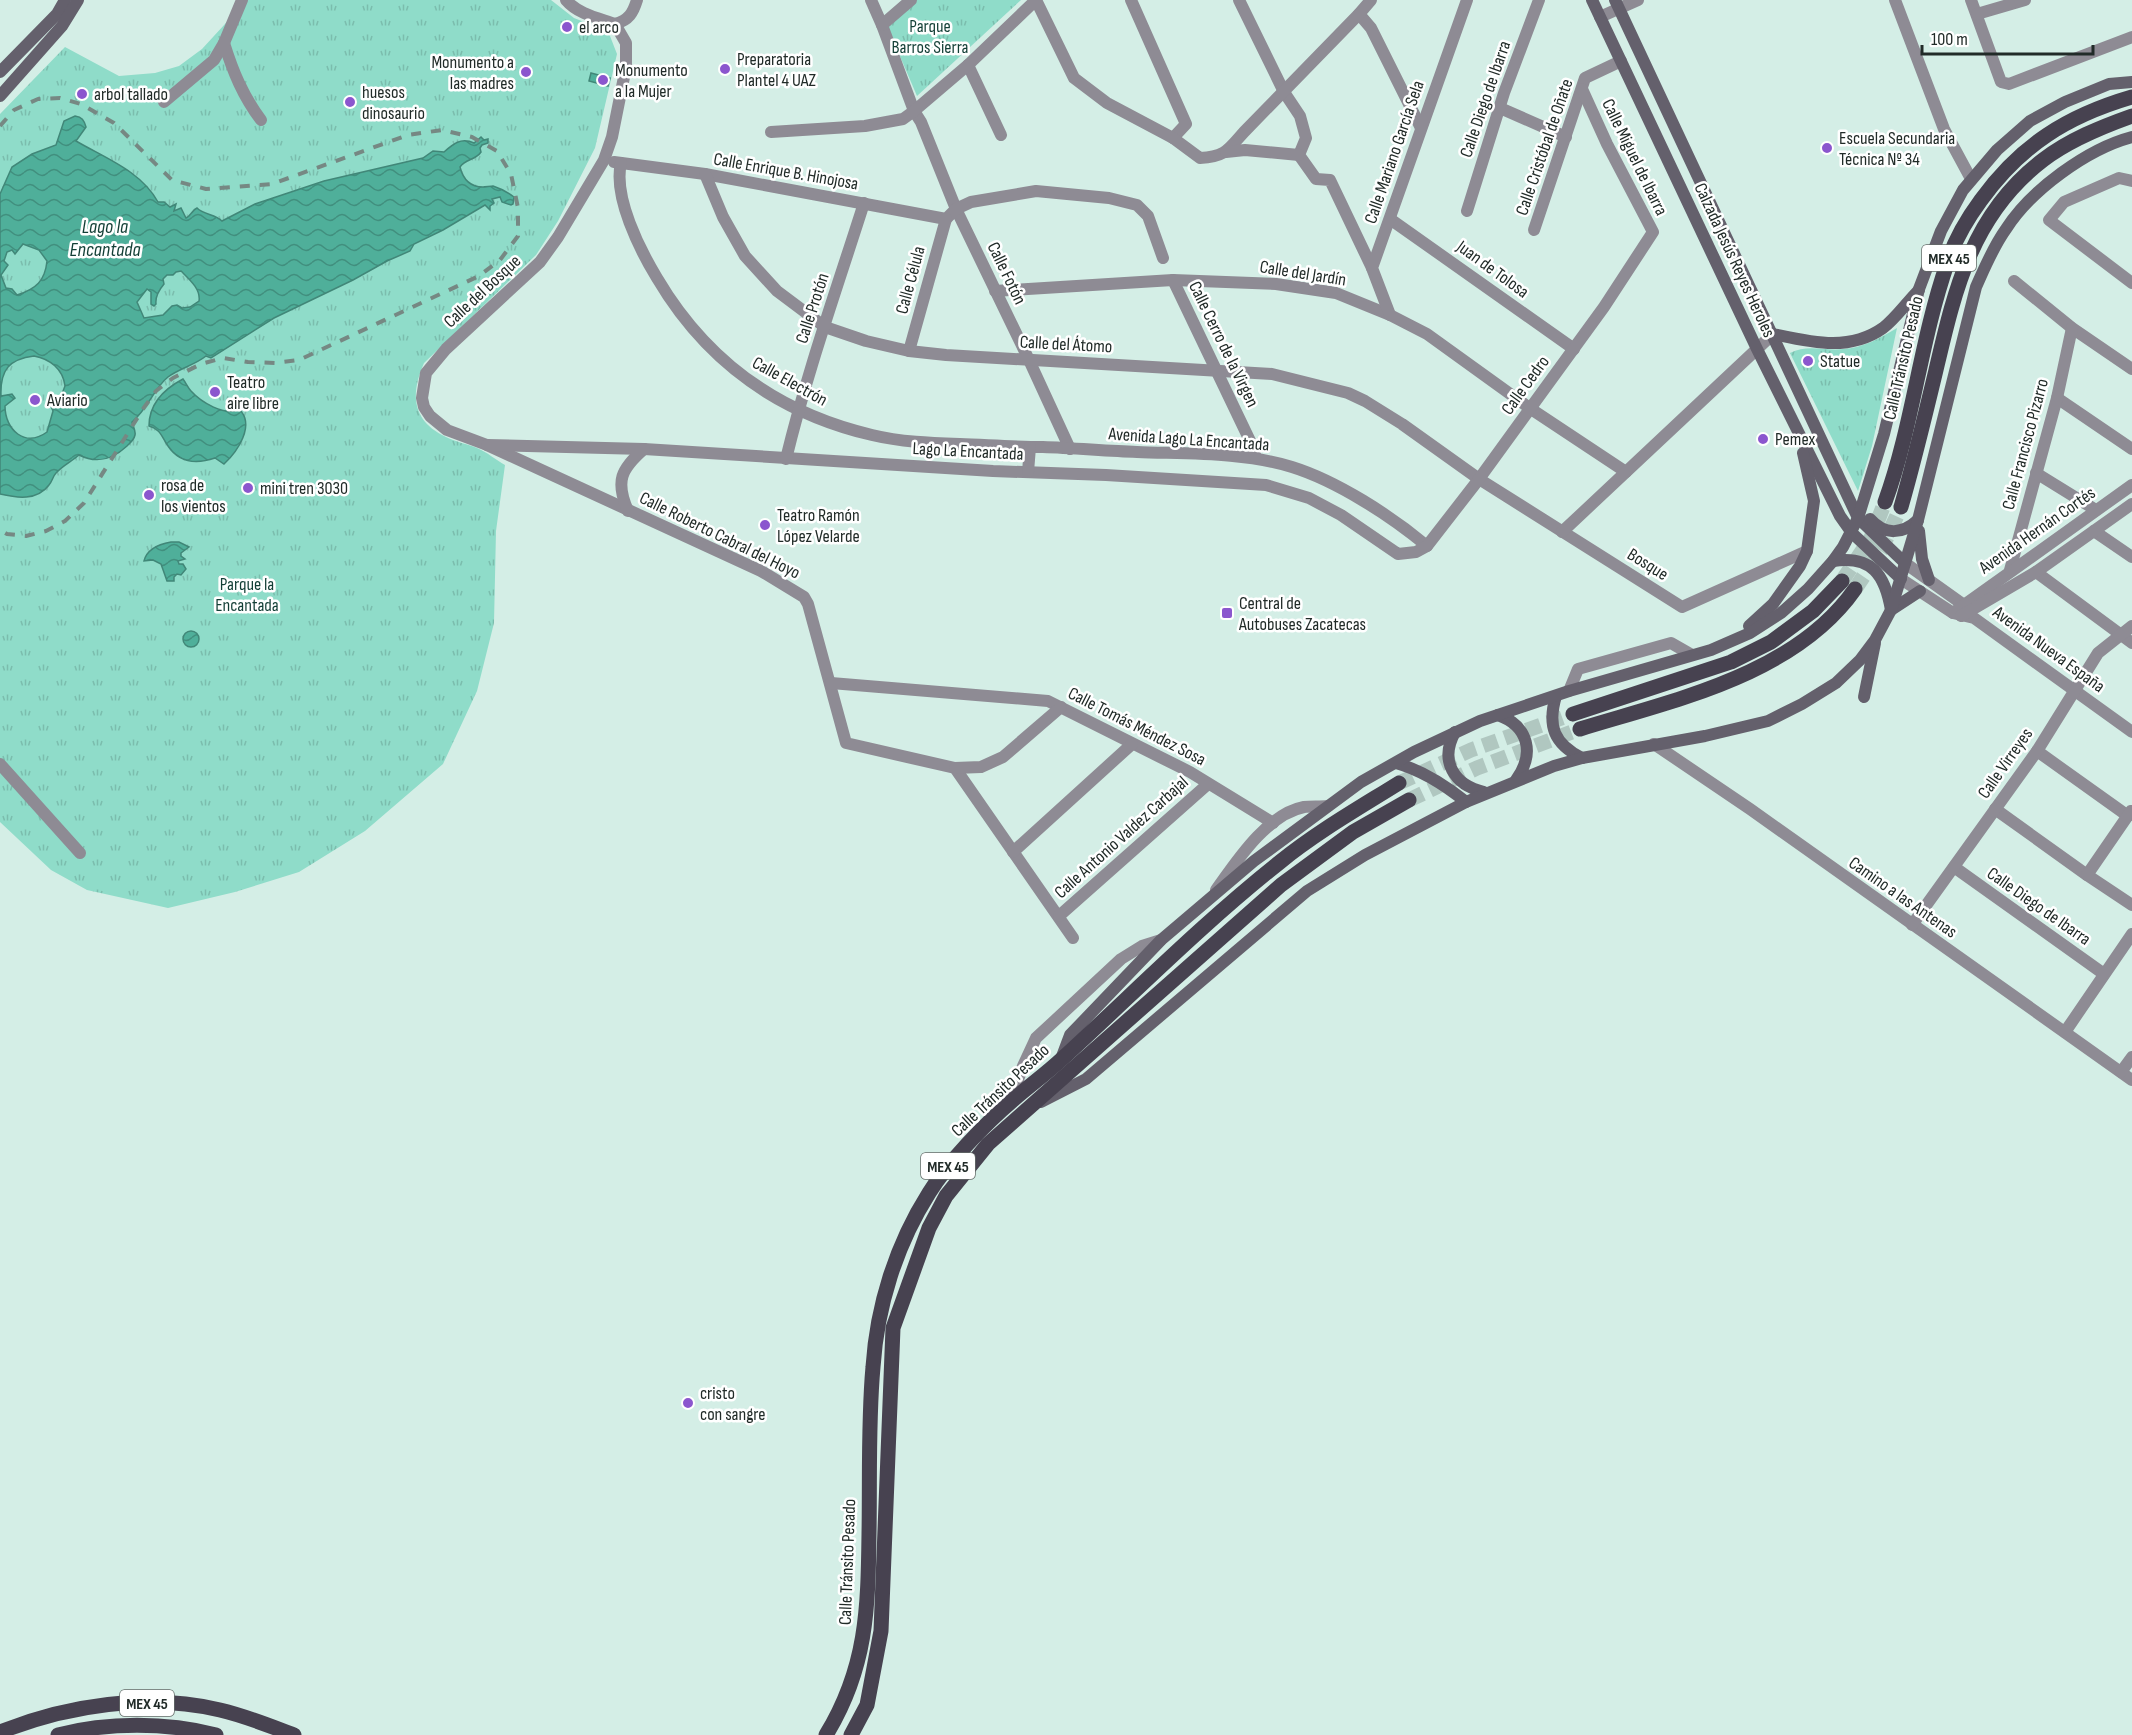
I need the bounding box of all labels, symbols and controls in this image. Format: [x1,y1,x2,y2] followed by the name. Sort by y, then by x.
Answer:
[891,16,969,58] park label: Parque Barros Sierra
[579,17,619,38] place label: el arco
[1922,18,2093,56] scale bar
[560,20,574,34] marker: el arco
[1931,29,1968,50] text: 100 m
[1456,38,1515,160] street label: Calle Diego de Ibarra
[737,49,817,91] place label: Preparatoria Plantel 4 UAZ
[431,52,514,94] place label: Monumento a las madres
[615,60,688,102] place label: Monumento a la Mujer
[718,62,732,76] marker: Preparatoria Plantel 4 UAZ
[519,65,533,79] marker: Monumento a las madres
[596,73,610,87] marker: Monumento a la Mujer
[1511,76,1578,218] street label: Calle Cristóbal de Oñate
[1360,78,1429,226] street label: Calle Mariano García Sela
[362,82,425,124] place label: huesos dinosaurio
[94,84,168,105] place label: arbol tallado
[75,87,89,101] marker: arbol tallado
[343,95,357,109] marker: huesos dinosaurio
[1597,96,1672,219] street label: Calle Miguel de Ibarra
[1839,128,1955,170] place label: Escuela Secundaria Técnica Nº 34
[1820,141,1834,155] marker: Escuela Secundaria Técnica Nº 34
[712,148,860,195] street label: Calle Enrique B. Hinojosa
[1690,180,1780,341] street label: Calzada Jesús Reyes Heroles
[69,215,141,262] water label: Lago la Encantada
[1452,236,1533,303] street label: Juan de Tolosa
[982,239,1031,308] street label: Calle Fotón
[891,244,930,316] street label: Calle Célula
[1922,245,1976,271] road number: MEX 45
[440,251,525,332] street label: Calle del Bosque
[1258,256,1348,291] street label: Calle del Jardín
[791,270,834,346] street label: Calle Protón
[1184,278,1263,411] street label: Calle Cerro de la Virgen
[1879,294,1928,422] street label: Calle Tránsito Pesado
[1019,332,1113,357] street label: Calle del Átomo
[1820,351,1860,372] place label: Statue
[748,352,831,411] street label: Calle Electrón
[1497,352,1554,419] street label: Calle Cedro
[1801,354,1815,368] marker: Statue
[227,372,279,414] place label: Teatro aire libre
[1998,376,2053,512] street label: Calle Francisco Pizarro
[208,385,222,399] marker: Teatro aire libre
[46,390,88,411] place label: Aviario
[28,393,42,407] marker: Aviario
[1107,423,1270,456] street label: Avenida Lago La Encantada
[1775,429,1815,450] place label: Pemex
[1756,432,1770,446] marker: Pemex
[912,438,1024,465] street label: Lago La Encantada
[161,475,226,517] place label: rosa de los vientos
[260,478,348,499] place label: mini tren 3030
[241,481,255,495] marker: mini tren 3030
[1974,482,2099,579] street label: Avenida Hernán Cortés
[636,487,803,583] street label: Calle Roberto Cabral del Hoyo
[142,488,156,502] marker: rosa de los vientos
[777,505,860,547] place label: Teatro Ramón López Velarde
[758,518,772,532] marker: Teatro Ramón López Velarde
[1623,544,1672,585] street label: Bosque
[215,574,279,616] park label: Parque la Encantada
[1238,593,1366,635] place label: Central de Autobuses Zacatecas
[1988,601,2109,697] street label: Avenida Nueva España
[1220,606,1234,620] marker: Central de Autobuses Zacatecas
[1064,683,1209,770] street label: Calle Tomás Méndez Sosa
[1974,724,2037,803] street label: Calle Virreyes
[1050,772,1192,903] street label: Calle Antonio Valdez Carbajal
[1845,852,1961,943] street label: Camino a las Antenas
[1983,863,2095,950] street label: Calle Diego de Ibarra
[947,1040,1054,1141] street label: Calle Tránsito Pesado
[921,1153,975,1179] road number: MEX 45
[700,1383,765,1425] place label: cristo con sangre
[681,1396,695,1410] marker: cristo con sangre
[835,1499,860,1625] street label: Calle Tránsito Pesado
[120,1690,174,1716] road number: MEX 45

